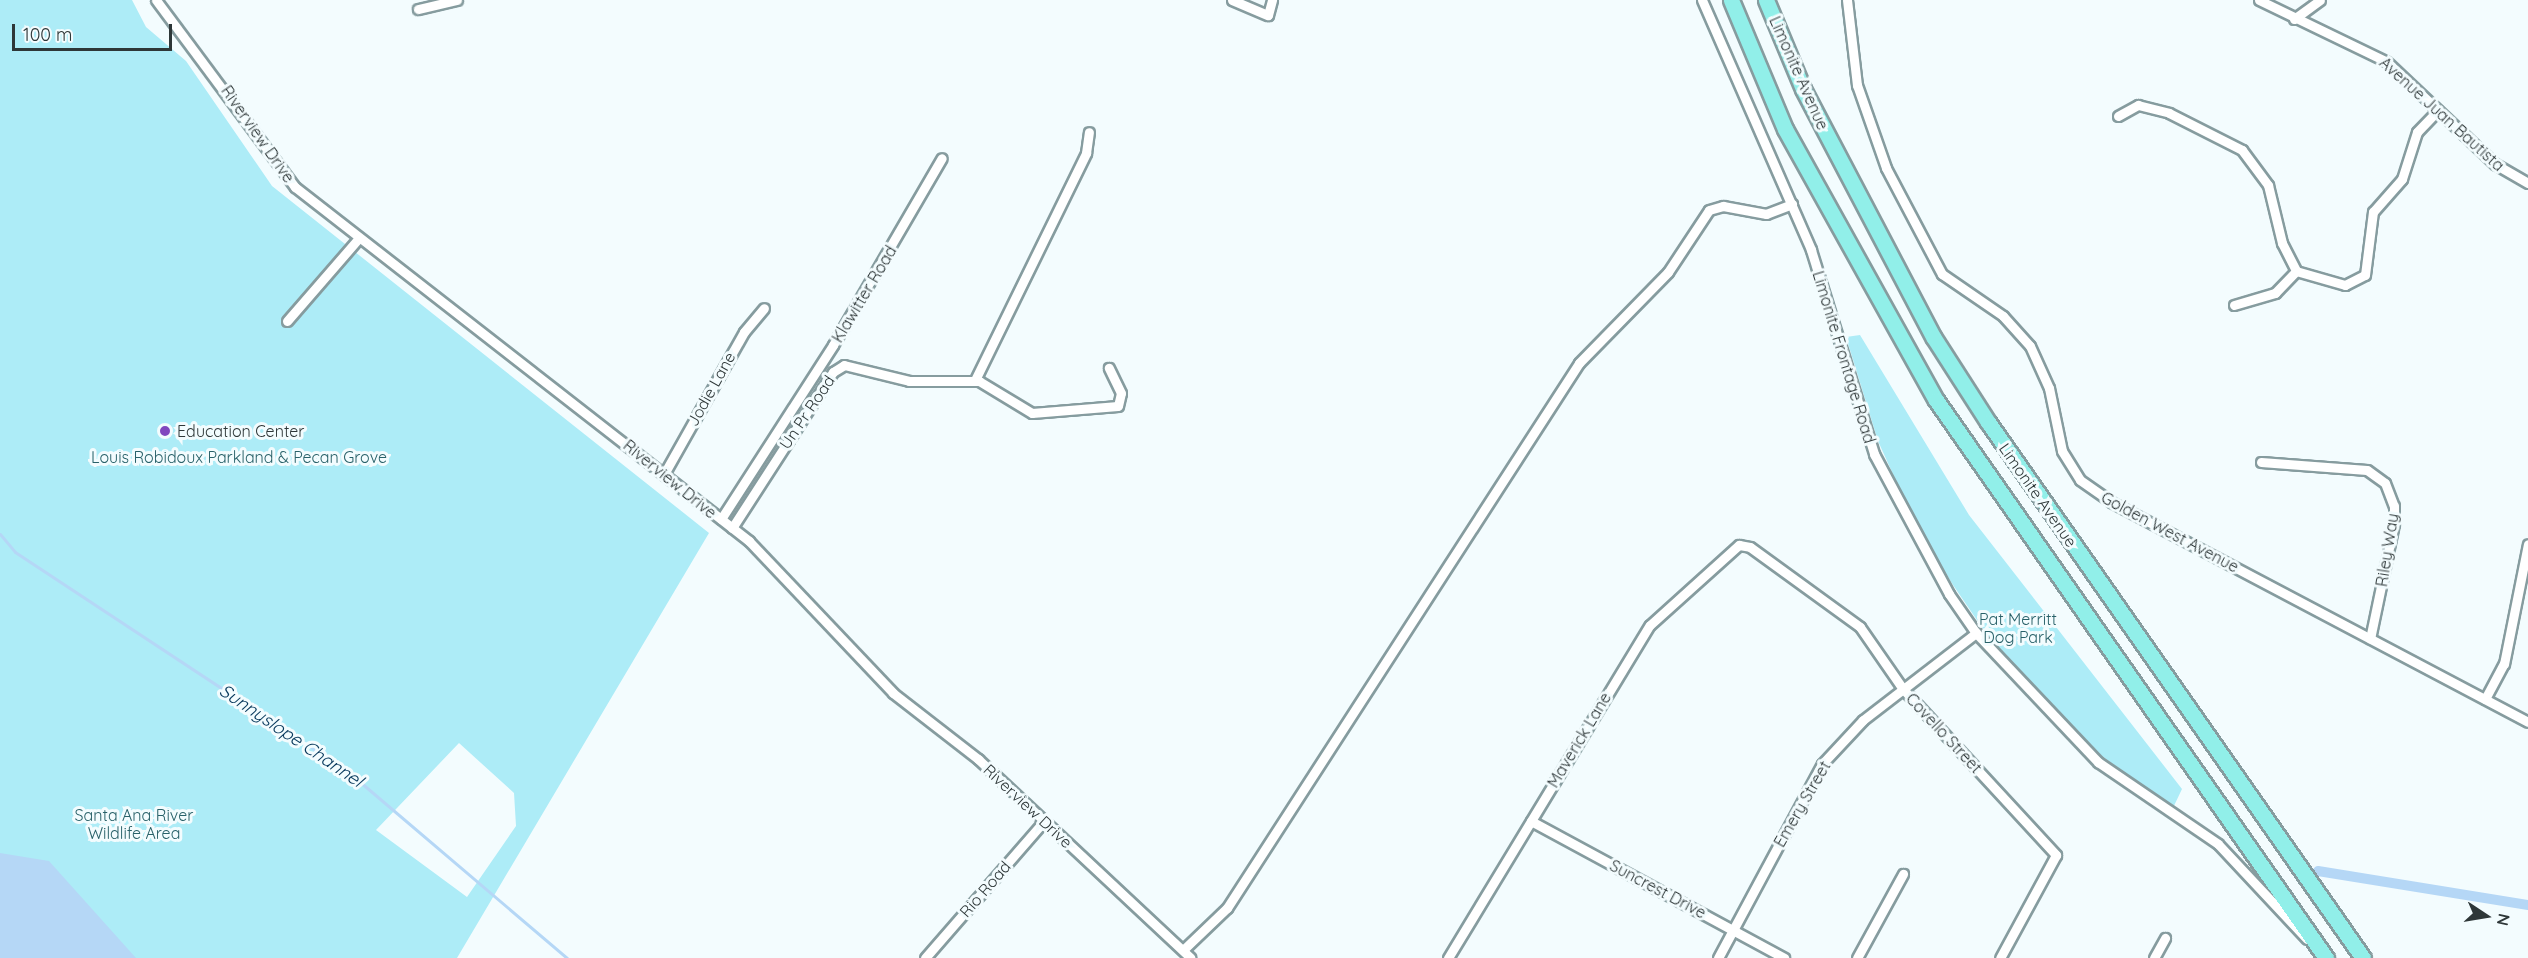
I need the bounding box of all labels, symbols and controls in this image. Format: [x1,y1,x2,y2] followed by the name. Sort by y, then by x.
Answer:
[15,12,176,50] scale bar
[1765,13,1833,133] street label: Limonite Avenue
[23,23,72,46] text: 100 m
[2376,53,2508,175] street label: Avenue Juan Bautista
[217,82,299,186] street label: Riverview Drive
[828,242,900,346] street label: Klawitter Road
[1809,269,1879,445] street label: Limonite Frontage Road
[683,349,739,429] street label: Jodie Lane
[775,371,839,453] street label: Un Pr Road
[177,421,304,441] place label: Education Center
[158,424,172,438] marker: Education Center
[620,436,720,522] street label: Riverview Drive
[1995,439,2081,551] street label: Limonite Avenue
[91,447,387,467] park label: Louis Robidoux Parkland & Pecan Grove
[2098,488,2242,576] street label: Golden West Avenue
[2372,512,2402,588] street label: Riley Way
[1979,609,2057,647] park label: Pat Merritt Dog Park
[215,680,367,792] water label: Sunnyslope Channel
[1543,689,1615,791] street label: Maverick Lane
[1902,689,1986,777] street label: Covello Street
[1770,758,1834,850] street label: Emery Street
[980,760,1076,852] street label: Riverview Drive
[75,805,193,843] park label: Santa Ana River Wildlife Area
[1607,856,1709,922] street label: Suncrest Drive
[955,857,1015,921] street label: Rio Road
[2456,886,2516,946] north arrow
[2493,912,2515,928] text: N

